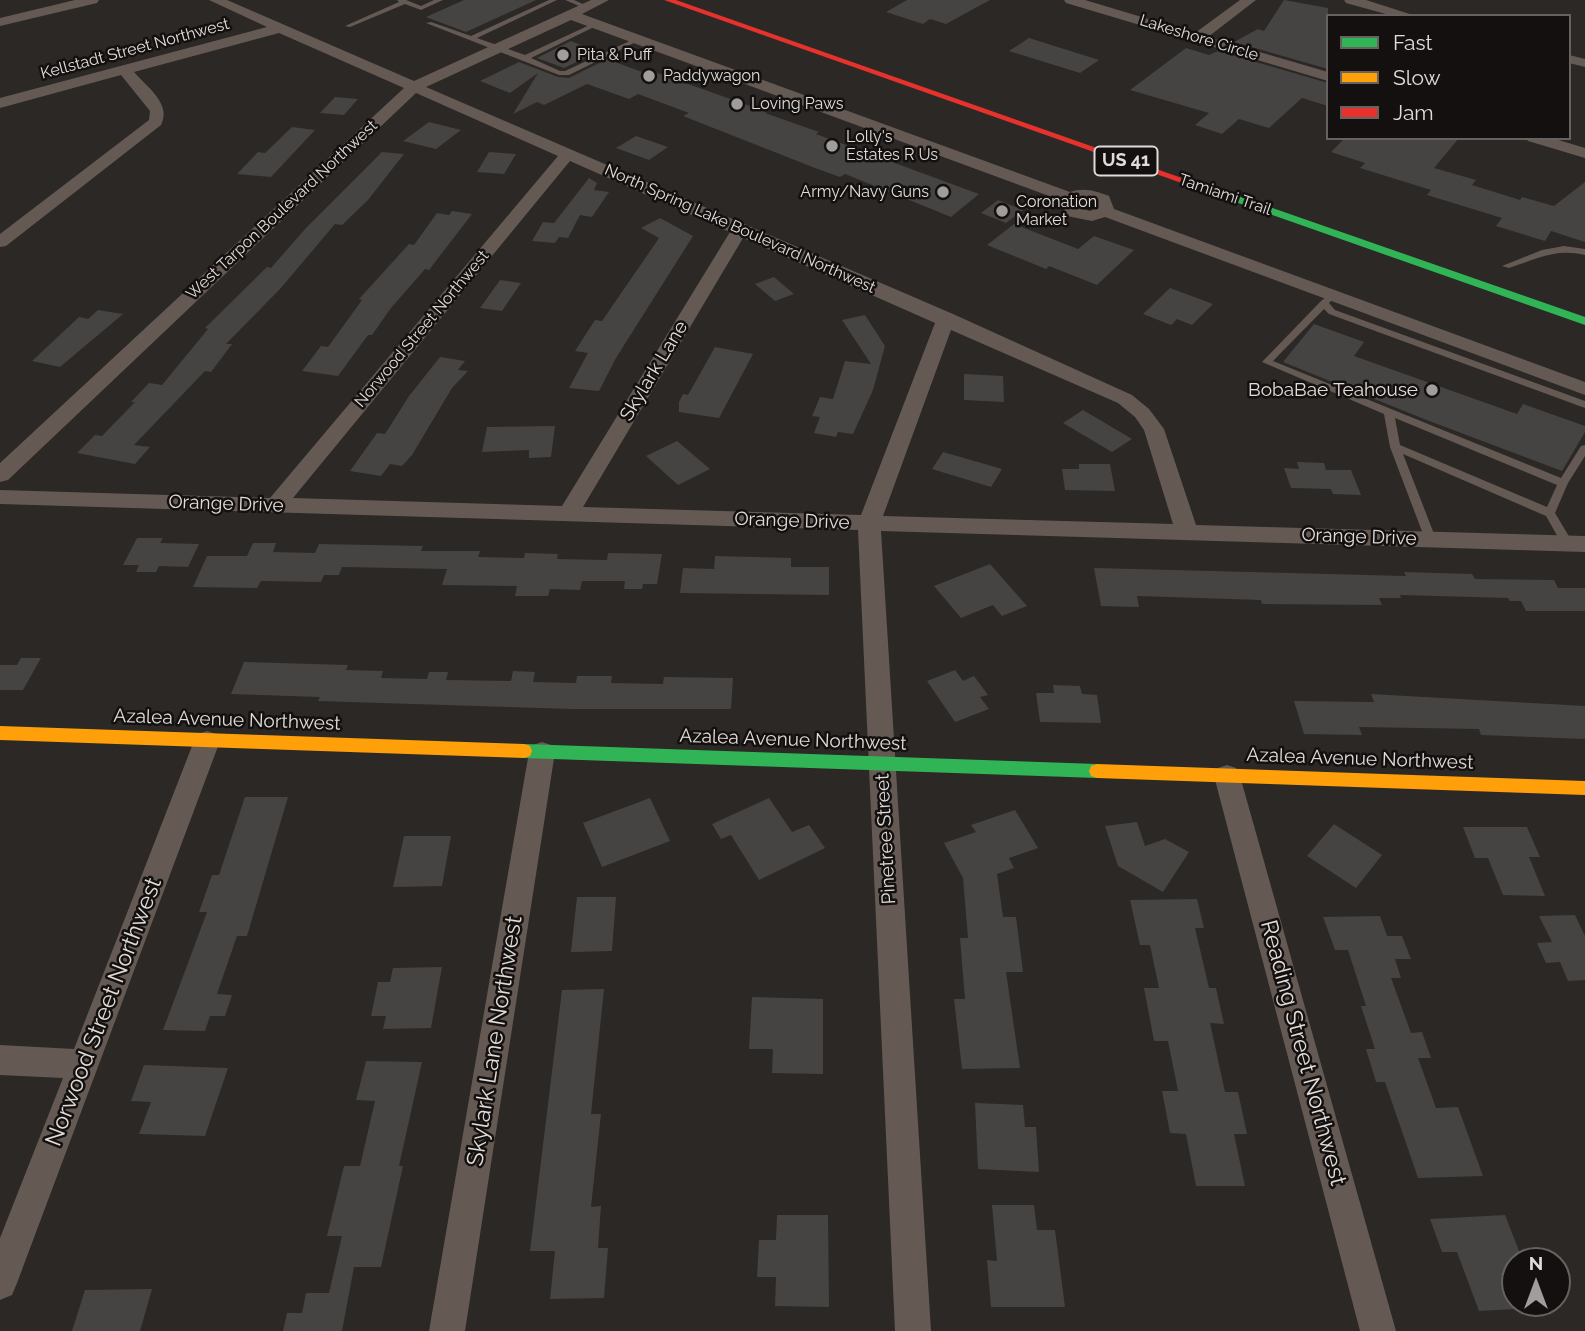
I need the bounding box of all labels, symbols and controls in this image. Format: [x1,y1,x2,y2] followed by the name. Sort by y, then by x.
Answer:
[1137,11,1261,65] street label: Lakeshore Circle
[1326,14,1571,140] legend
[39,15,231,83] street label: Kellstadt Street Northwest
[1393,30,1433,55] text: Fast
[577,45,652,65] place label: Pita & Puff
[555,47,571,63] marker: Pita & Puff
[1393,65,1441,90] text: Slow
[663,66,760,86] place label: Paddywagon
[641,68,657,84] marker: Paddywagon
[751,94,844,114] place label: Loving Paws
[729,96,745,112] marker: Loving Paws
[1393,100,1434,125] text: Jam
[183,116,381,304] street label: West Tarpon Boulevard Northwest
[846,127,938,165] place label: Lolly's Estates R Us
[824,138,840,154] marker: Lolly's Estates R Us
[1094,146,1158,176] road number: US 41
[602,160,878,298] street label: North Spring Lake Boulevard Northwest
[1176,170,1274,220] street label: Tamiami Trail
[800,182,929,202] place label: Army/Navy Guns
[935,184,951,200] marker: Army/Navy Guns
[1016,192,1097,230] place label: Coronation Market
[994,203,1010,219] marker: Coronation Market
[351,247,493,411] street label: Norwood Street Northwest
[615,317,693,425] street label: Skylark Lane
[1248,379,1418,401] place label: BobaBae Teahouse
[1424,382,1440,398] marker: BobaBae Teahouse
[168,491,284,517] street label: Orange Drive
[734,508,850,534] street label: Orange Drive
[1301,524,1417,550] street label: Orange Drive
[113,705,341,735] street label: Azalea Avenue Northwest
[679,725,907,755] street label: Azalea Avenue Northwest
[1246,744,1474,774] street label: Azalea Avenue Northwest
[871,773,901,905] street label: Pinetree Street
[40,874,168,1150] street label: Norwood Street Northwest
[462,914,528,1168] street label: Skylark Lane Northwest
[1254,917,1352,1189] street label: Reading Street Northwest
[1501,1247,1571,1317] north arrow
[1529,1252,1543,1274] text: N

